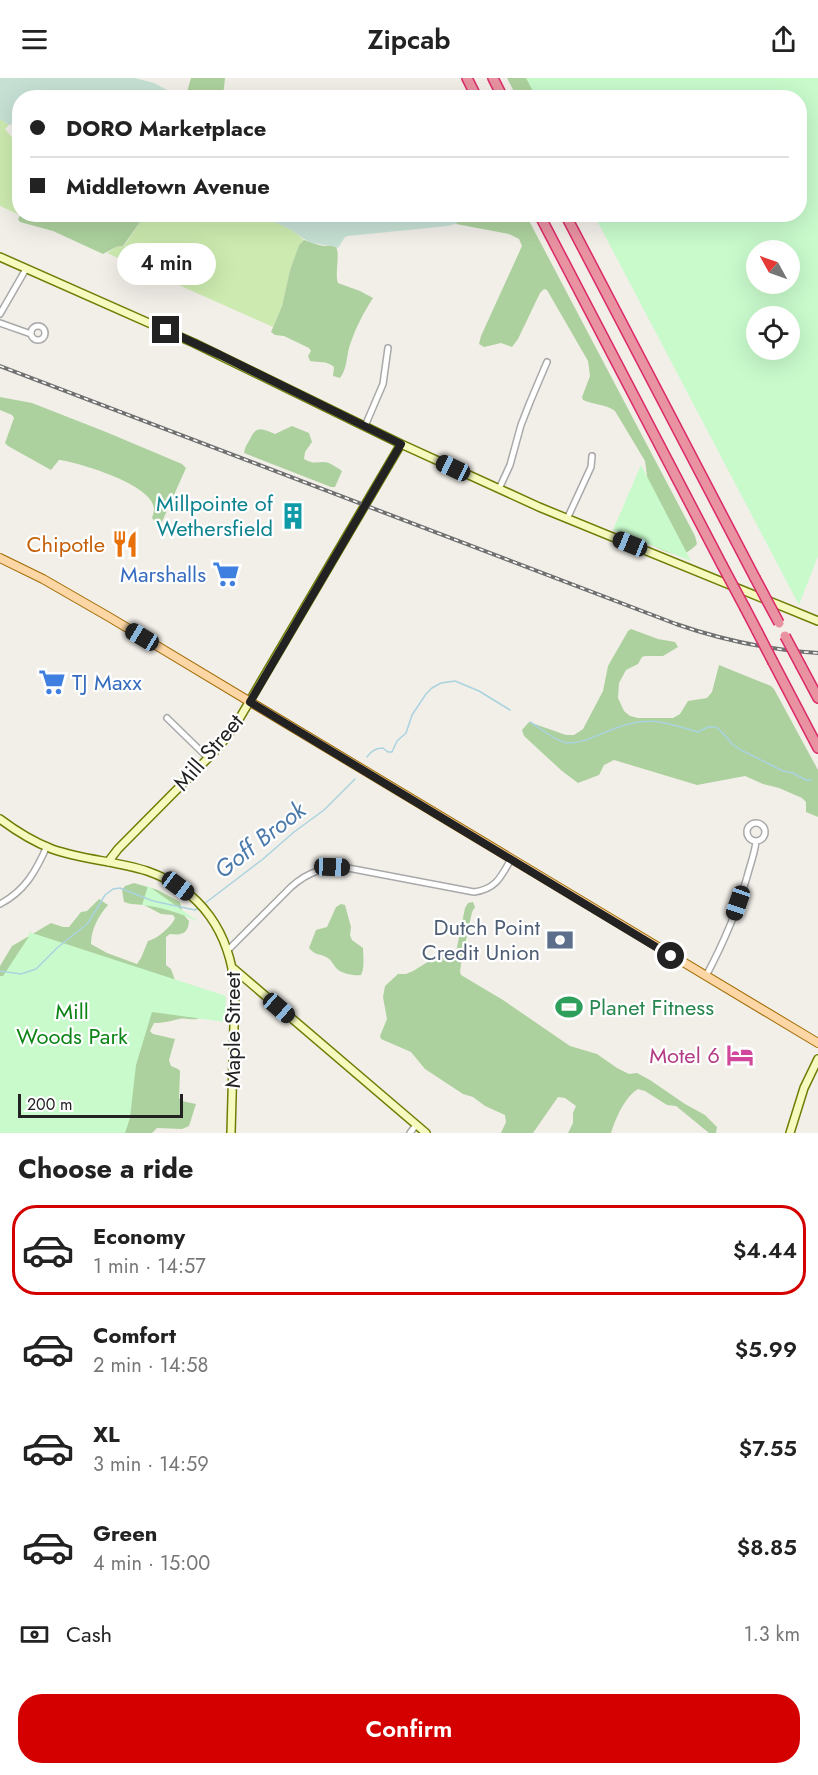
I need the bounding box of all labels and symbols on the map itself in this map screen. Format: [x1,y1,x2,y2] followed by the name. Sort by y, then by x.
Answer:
[746,240,800,294] north arrow
[116,243,216,285] callout: 4 min
[152,316,179,343] route end
[433,452,473,484] car
[156,487,274,544] place label: Millpointe of Wethersfield
[278,501,308,531] building icon: Millpointe of Wethersfield
[26,528,105,560] place label: Chipotle
[110,529,140,559] restaurant icon: Chipotle
[610,529,650,559] car
[120,558,206,590] place label: Marshalls
[211,559,241,589] supermarket icon: Marshalls
[122,620,162,654] car
[72,666,142,698] place label: TJ Maxx
[37,667,67,697] supermarket icon: TJ Maxx
[165,706,251,798] street label: Mill Street
[206,792,314,887] water label: Goff Brook
[314,857,350,877] car
[158,868,198,904] car
[724,883,752,923] car
[422,911,541,968] place label: Dutch Point Credit Union
[545,925,575,955] bank icon: Dutch Point Credit Union
[657,942,684,969] route start
[216,971,248,1088] street label: Maple Street
[260,989,298,1027] car
[589,991,714,1023] place label: Planet Fitness
[554,992,584,1022] sports icon: Planet Fitness
[16,995,128,1052] park label: Mill Woods Park
[649,1039,720,1071] place label: Motel 6
[725,1040,755,1070] hotel icon: Motel 6
[18,1091,183,1118] scale bar

